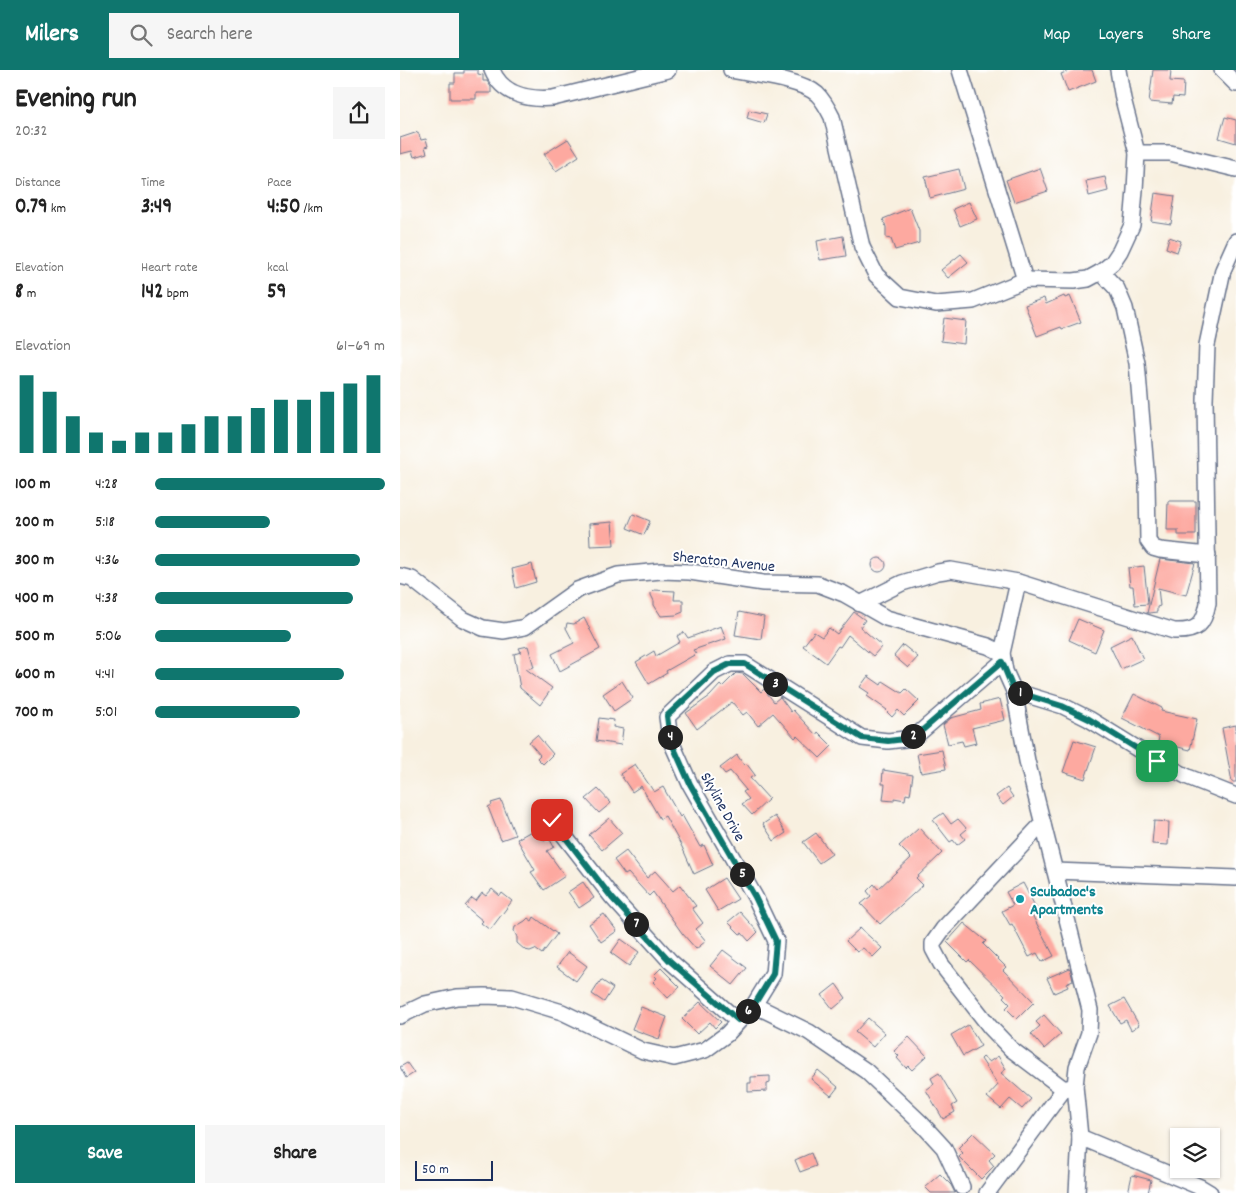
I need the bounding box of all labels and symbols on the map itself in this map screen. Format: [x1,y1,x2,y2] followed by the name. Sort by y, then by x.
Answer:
[671,546,776,579] street label: Sheraton Avenue
[762,672,788,696] pin: 3
[1008,680,1032,706] pin: 1
[658,724,682,750] pin: 4
[900,724,926,748] pin: 2
[1136,740,1178,782] pin
[693,769,750,846] street label: Skyline Drive
[531,799,573,841] pin
[730,862,754,886] pin: 5
[1030,881,1104,922] place label: Scubadoc's Apartments
[1014,893,1026,905] marker: Scubadoc's Apartments
[624,912,648,936] pin: 7
[736,998,760,1024] pin: 6
[415,1158,492,1181] scale bar

